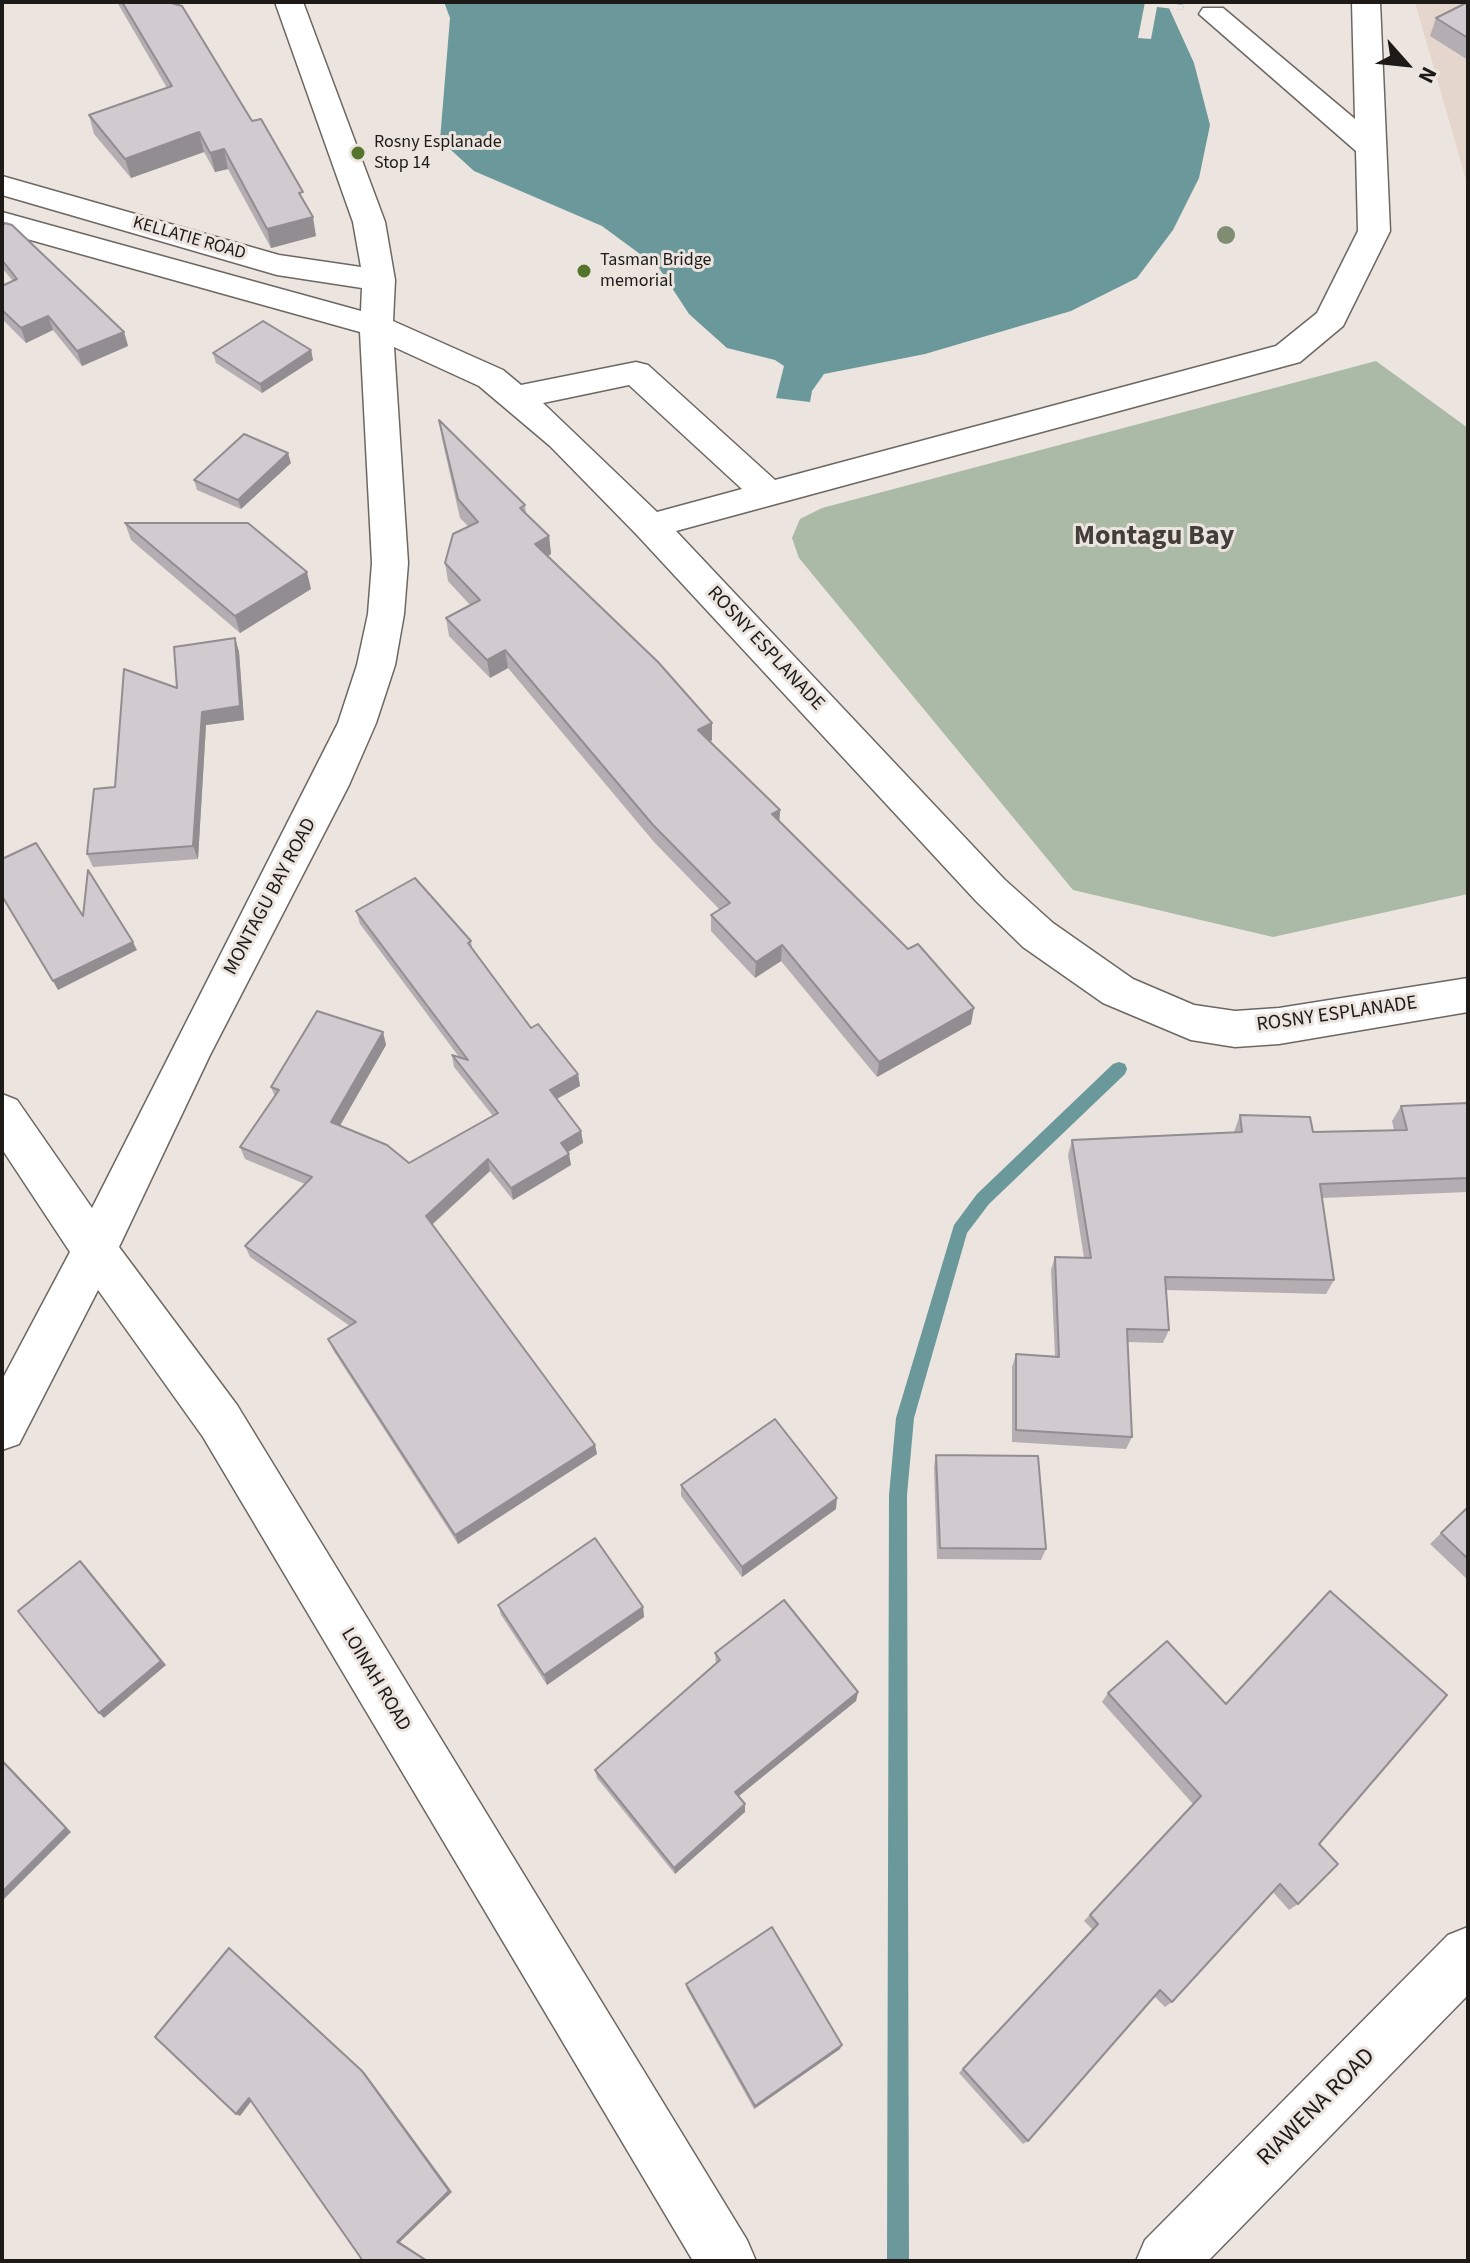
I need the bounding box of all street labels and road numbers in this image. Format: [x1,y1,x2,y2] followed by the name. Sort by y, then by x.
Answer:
[130,213,248,265] street label: KELLATIE ROAD
[701,582,829,716] street label: ROSNY ESPLANADE
[220,815,322,979] street label: MONTAGU BAY ROAD
[1255,992,1419,1038] street label: ROSNY ESPLANADE
[335,1624,415,1736] street label: LOINAH ROAD
[1252,2043,1382,2173] street label: RIAWENA ROAD

